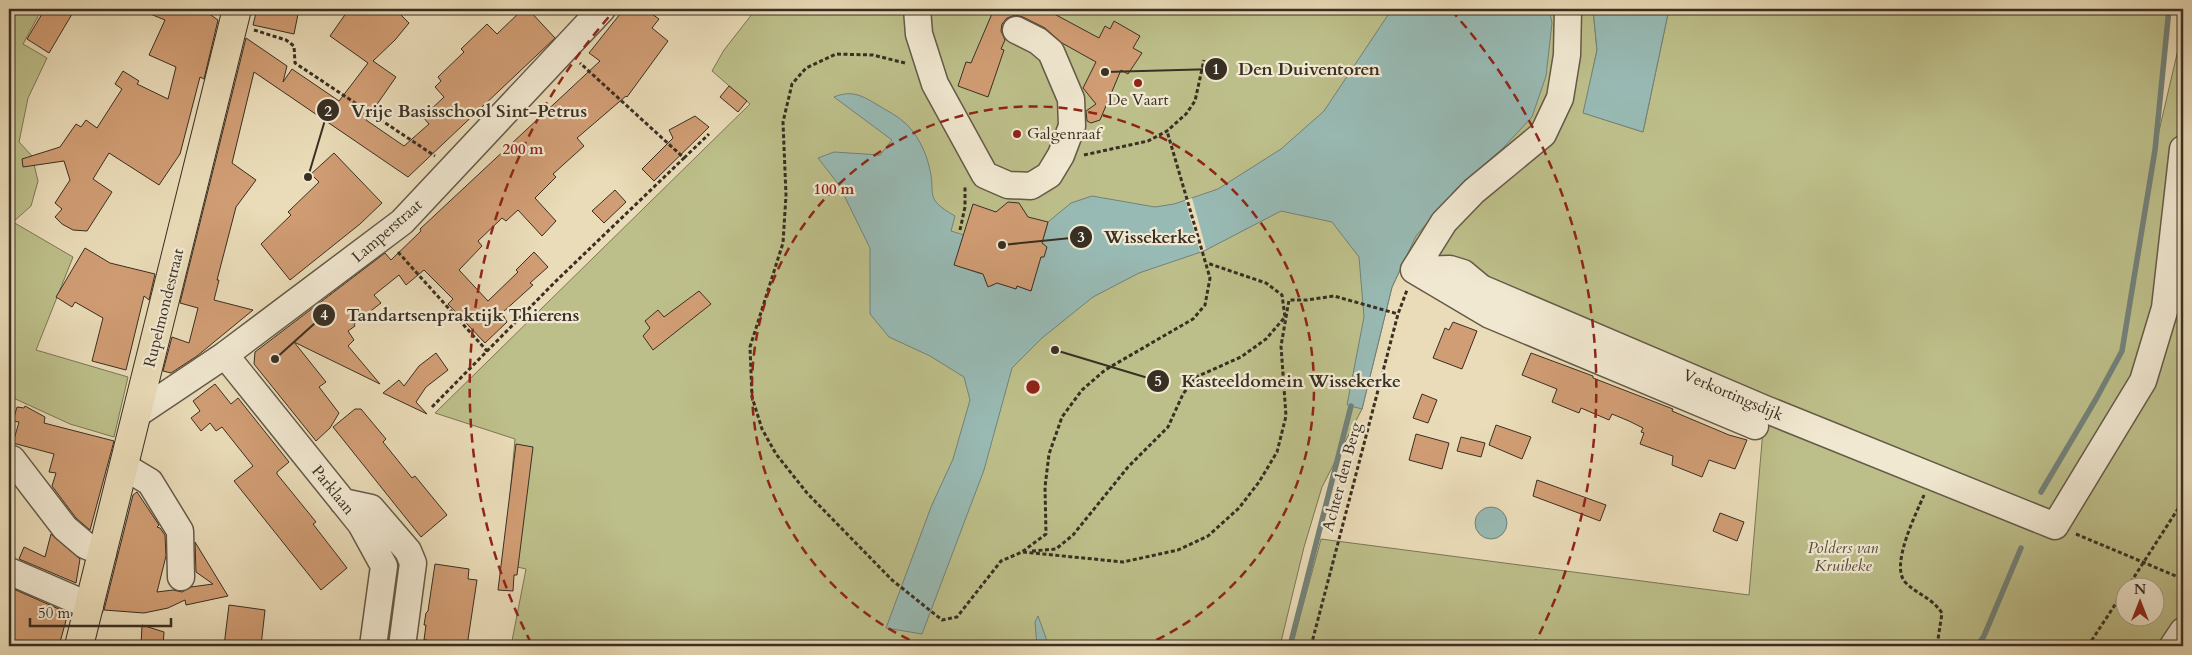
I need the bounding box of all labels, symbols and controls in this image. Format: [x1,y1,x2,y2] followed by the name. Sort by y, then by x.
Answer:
[1203,52,1391,85] callout: Den Duiventoren
[1238,57,1381,82] text: Den Duiventoren
[1212,59,1220,79] text: 1
[1132,77,1144,89] marker: De Vaart
[1107,89,1169,111] place label: De Vaart
[316,94,597,127] callout: Vrije Basisschool Sint-Petrus
[351,99,587,124] text: Vrije Basisschool Sint-Petrus
[324,101,332,121] text: 2
[1027,123,1104,145] place label: Galgenraaf
[1011,128,1023,140] marker: Galgenraaf
[503,139,544,159] text: 200 m
[814,179,855,199] text: 100 m
[347,194,427,268] street label: Lamperstraat
[1069,221,1206,254] callout: Wissekerke
[1103,225,1196,250] text: Wissekerke
[1077,227,1085,247] text: 3
[139,246,189,370] street label: Rupelmondestraat
[312,298,590,331] callout: Tandartsenpraktijk Thierens
[346,303,580,328] text: Tandartsenpraktijk Thierens
[320,305,328,325] text: 4
[1146,364,1410,397] callout: Kasteeldomein Wissekerke
[1679,364,1787,426] street label: Verkortingsdijk
[1181,369,1401,394] text: Kasteeldomein Wissekerke
[1154,371,1162,391] text: 5
[1024,378,1042,396] centre of rings
[1317,420,1367,534] street label: Achter den Berg
[306,461,360,519] street label: Parklaan
[1808,537,1879,577] park label: Polders van Kruibeke
[2114,578,2164,628] north arrow
[2134,580,2146,599] text: N
[30,595,171,627] scale bar
[38,603,70,623] text: 50 m

